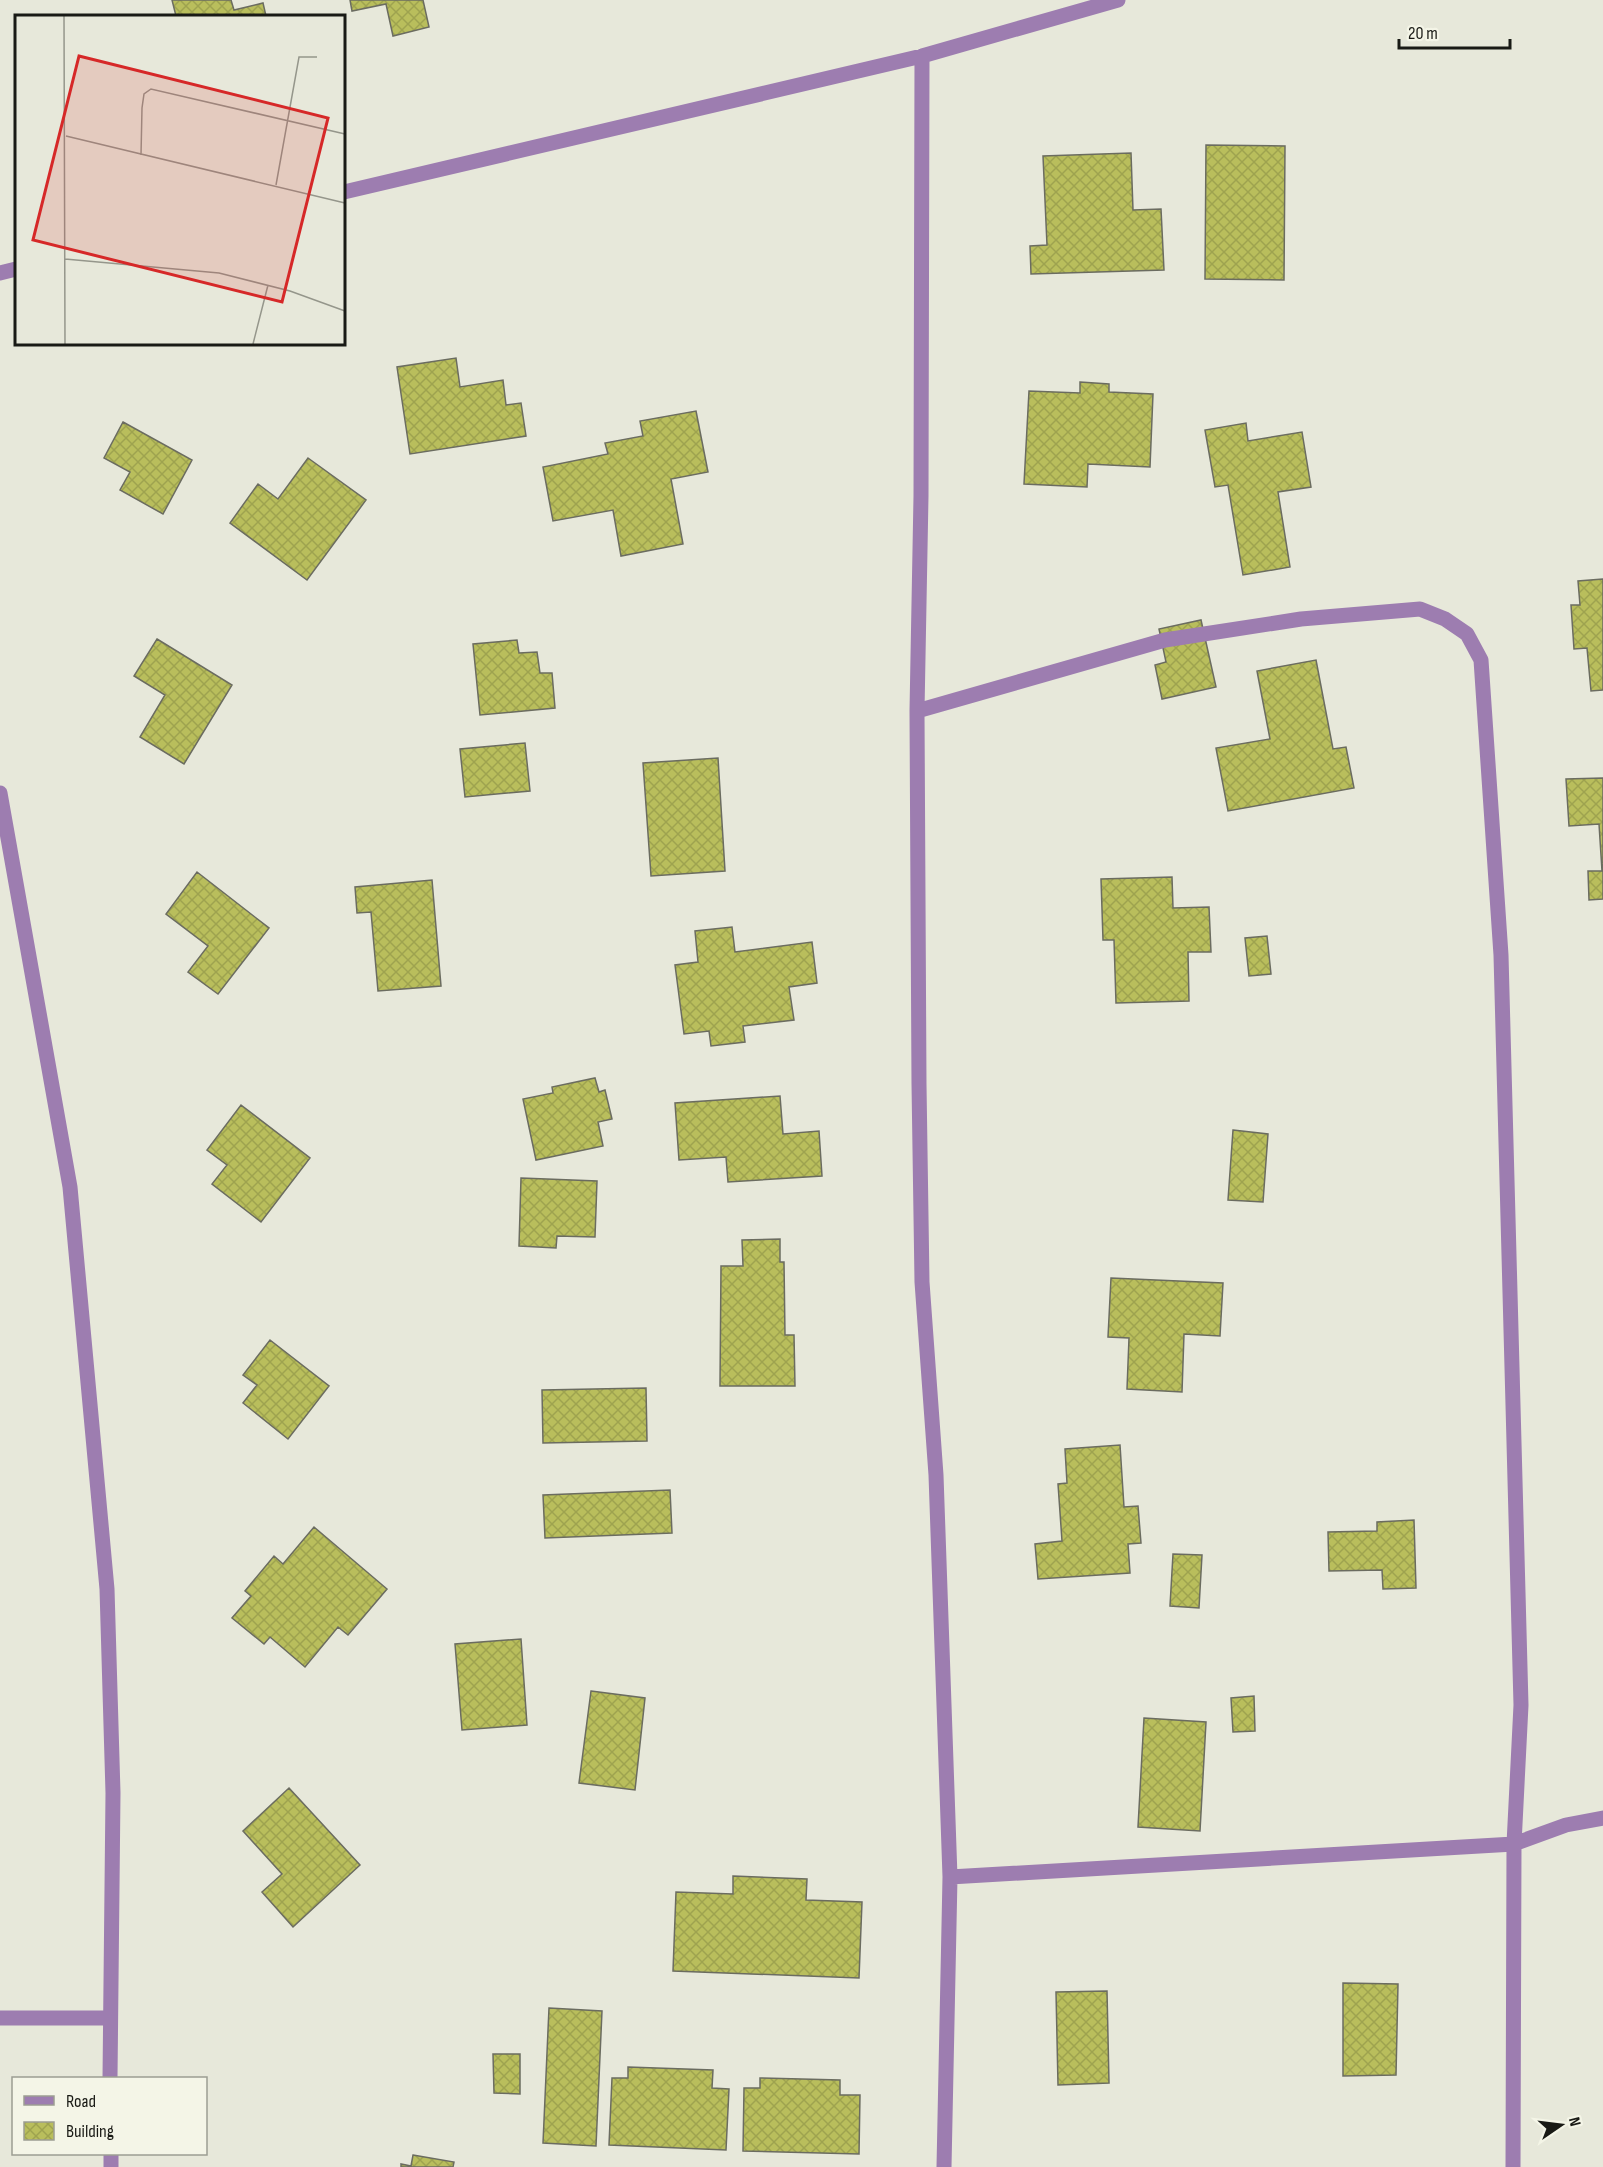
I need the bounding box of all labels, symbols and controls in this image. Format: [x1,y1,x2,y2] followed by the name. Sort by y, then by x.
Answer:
[1399,12,1510,50] scale bar
[15,15,345,345] inset map
[1408,23,1438,44] text: 20 m
[12,2077,207,2155] legend
[66,2091,96,2112] text: Road
[1531,2095,1591,2155] north arrow
[1564,2115,1584,2128] text: N
[66,2121,114,2142] text: Building

